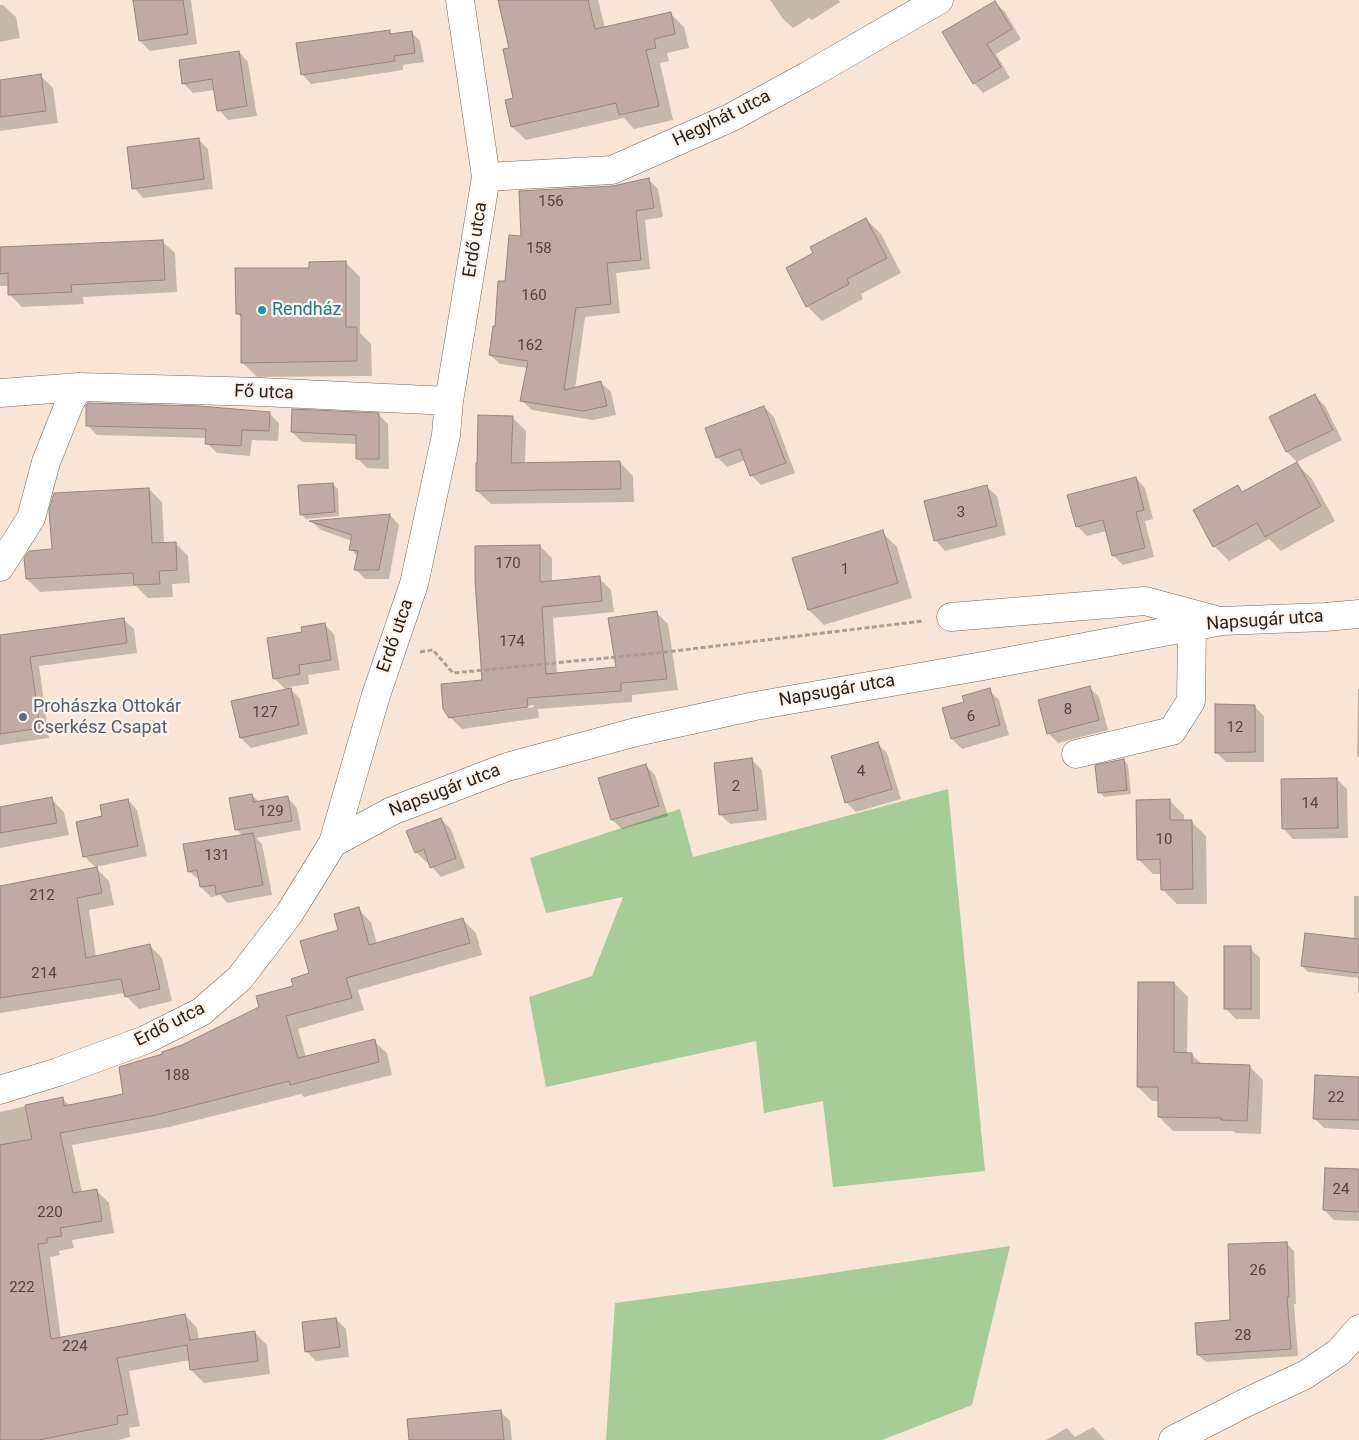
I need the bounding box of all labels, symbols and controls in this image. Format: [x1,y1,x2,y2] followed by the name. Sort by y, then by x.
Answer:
[670,86,774,152] street label: Hegyhát utca
[538,193,564,211] house number: 156
[459,201,493,279] street label: Erdő utca
[526,240,552,258] house number: 158
[521,287,547,305] house number: 160
[272,299,341,321] place label: Rendház
[256,304,268,316] marker: Rendház
[517,337,543,355] house number: 162
[234,381,294,405] street label: Fő utca
[957,504,965,522] house number: 3
[495,555,521,573] house number: 170
[841,561,849,579] house number: 1
[373,597,419,675] street label: Erdő utca
[1206,606,1324,636] street label: Napsugár utca
[499,633,525,651] house number: 174
[777,670,897,712] street label: Napsugár utca
[33,696,181,739] place label: Prohászka Ottokár Cserkész Csapat
[1064,701,1072,719] house number: 8
[252,704,278,722] house number: 127
[967,708,975,726] house number: 6
[17,711,29,723] marker: Prohászka Ottokár Cserkész Csapat
[1227,719,1243,737] house number: 12
[386,760,504,822] street label: Napsugár utca
[857,763,865,781] house number: 4
[732,778,740,796] house number: 2
[1302,795,1318,813] house number: 14
[258,803,284,821] house number: 129
[1156,831,1172,849] house number: 10
[204,847,230,865] house number: 131
[29,887,55,905] house number: 212
[31,965,57,983] house number: 214
[131,998,209,1052] street label: Erdő utca
[164,1067,190,1085] house number: 188
[1328,1089,1344,1107] house number: 22
[1333,1181,1349,1199] house number: 24
[37,1204,63,1222] house number: 220
[1250,1262,1266,1280] house number: 26
[9,1279,35,1297] house number: 222
[1235,1327,1251,1345] house number: 28
[62,1338,88,1356] house number: 224

